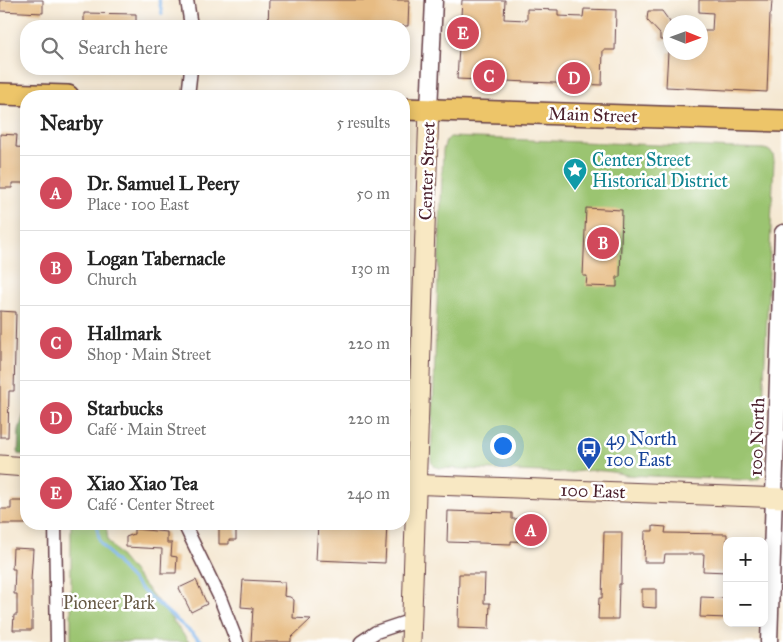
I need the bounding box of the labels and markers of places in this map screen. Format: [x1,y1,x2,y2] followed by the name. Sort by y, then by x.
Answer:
[447,14,479,52] pin: E
[473,57,505,95] pin: C
[558,59,590,97] pin: D
[592,149,728,192] place label: Center Street Historical District
[562,157,588,191] place icon: Center Street Historical District
[587,224,619,262] pin: B
[606,428,677,471] place label: 49 North 100 East
[576,436,602,470] bus stop icon: 49 North 100 East
[515,511,547,549] pin: A

